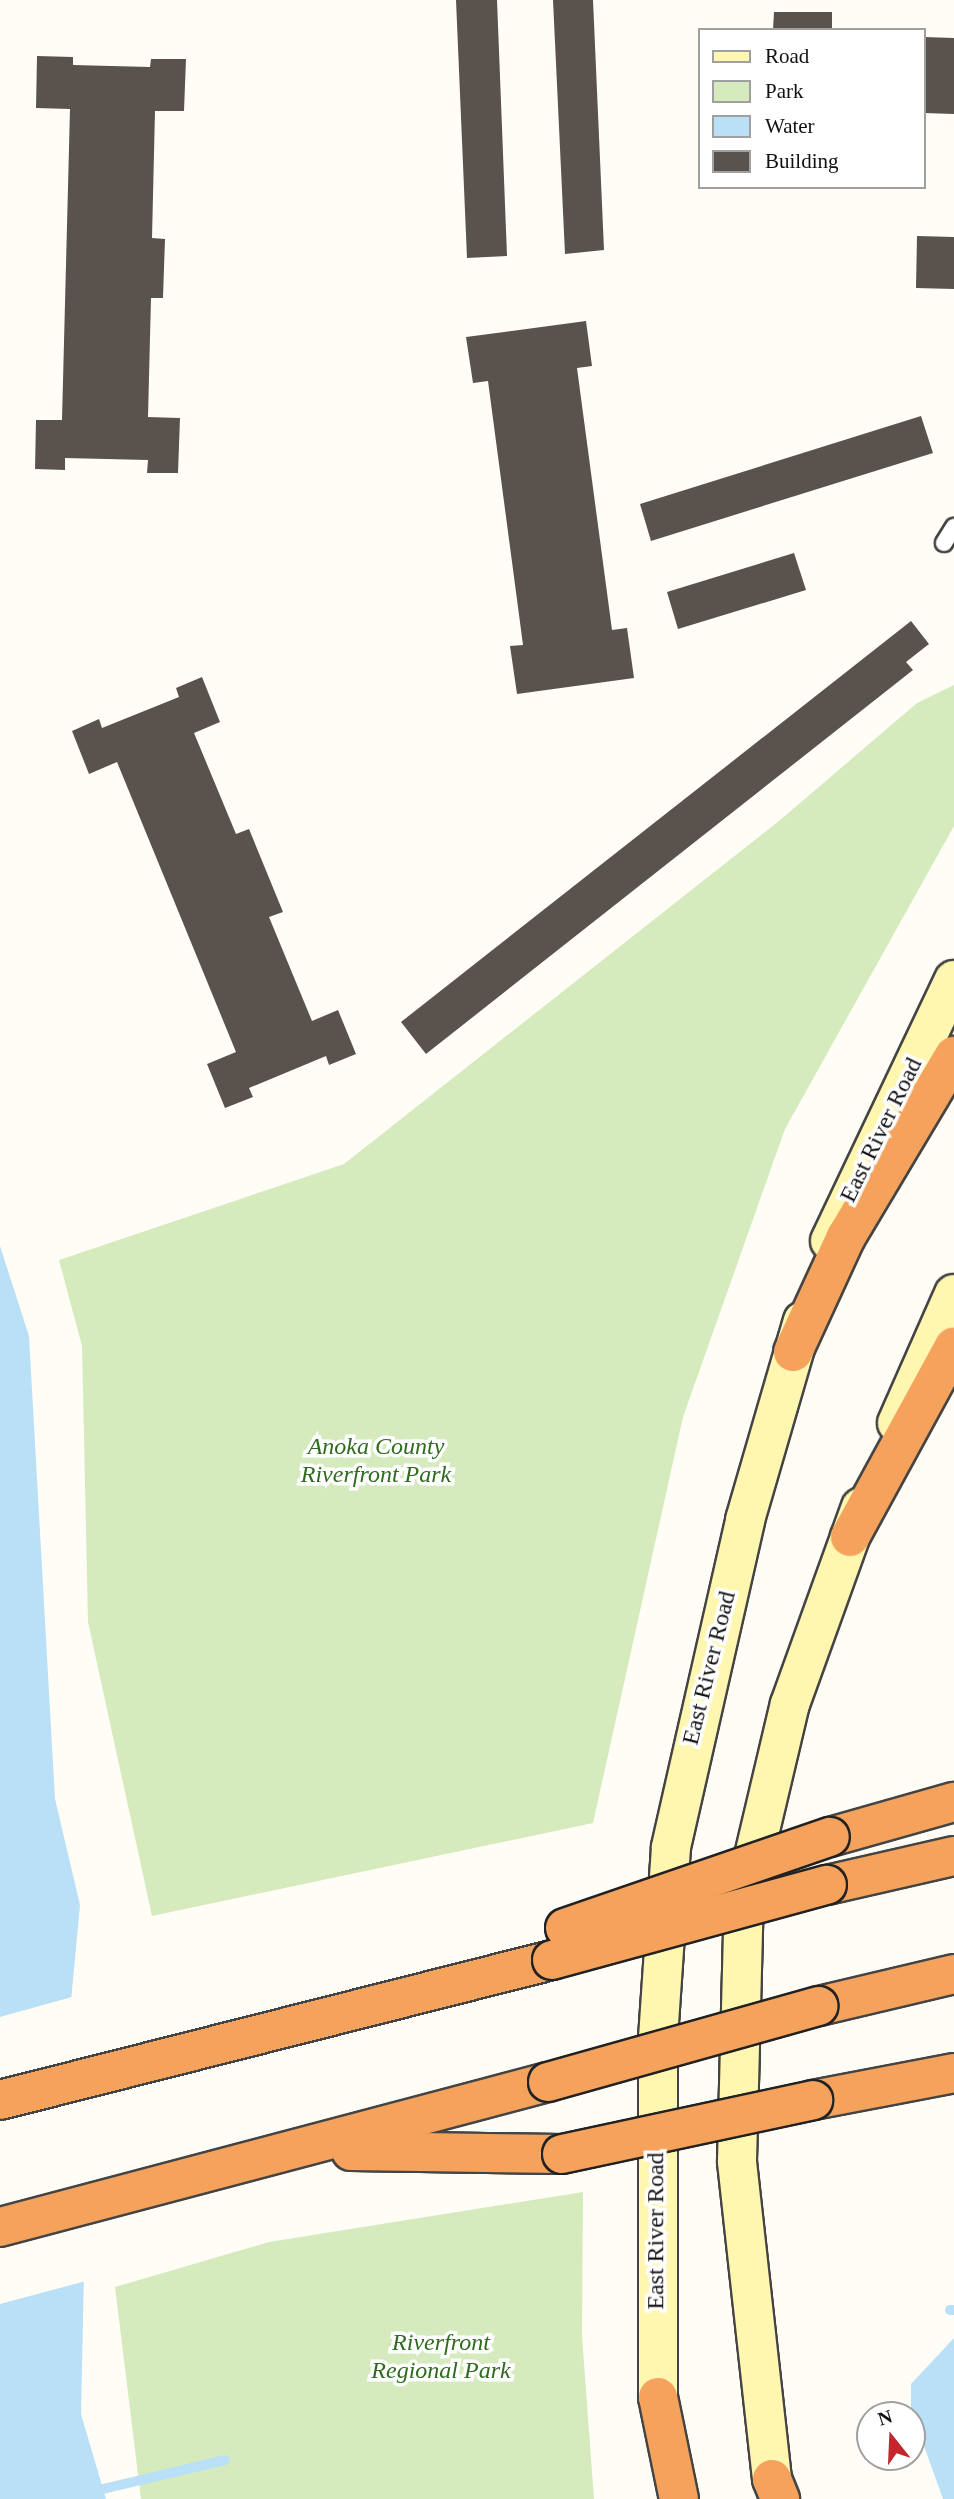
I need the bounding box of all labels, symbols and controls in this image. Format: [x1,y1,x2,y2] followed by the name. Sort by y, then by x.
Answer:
[698,28,926,189] legend
[765,44,809,68] text: Road
[765,79,804,103] text: Park
[765,114,815,138] text: Water
[765,149,839,173] text: Building
[834,1053,928,1207] street label: East River Road
[301,1433,451,1489] park label: Anoka County Riverfront Park
[676,1588,742,1748] street label: East River Road
[642,2152,670,2310] street label: East River Road
[371,2329,511,2385] park label: Riverfront Regional Park
[856,2401,926,2471] north arrow
[875,2405,895,2430] text: N

